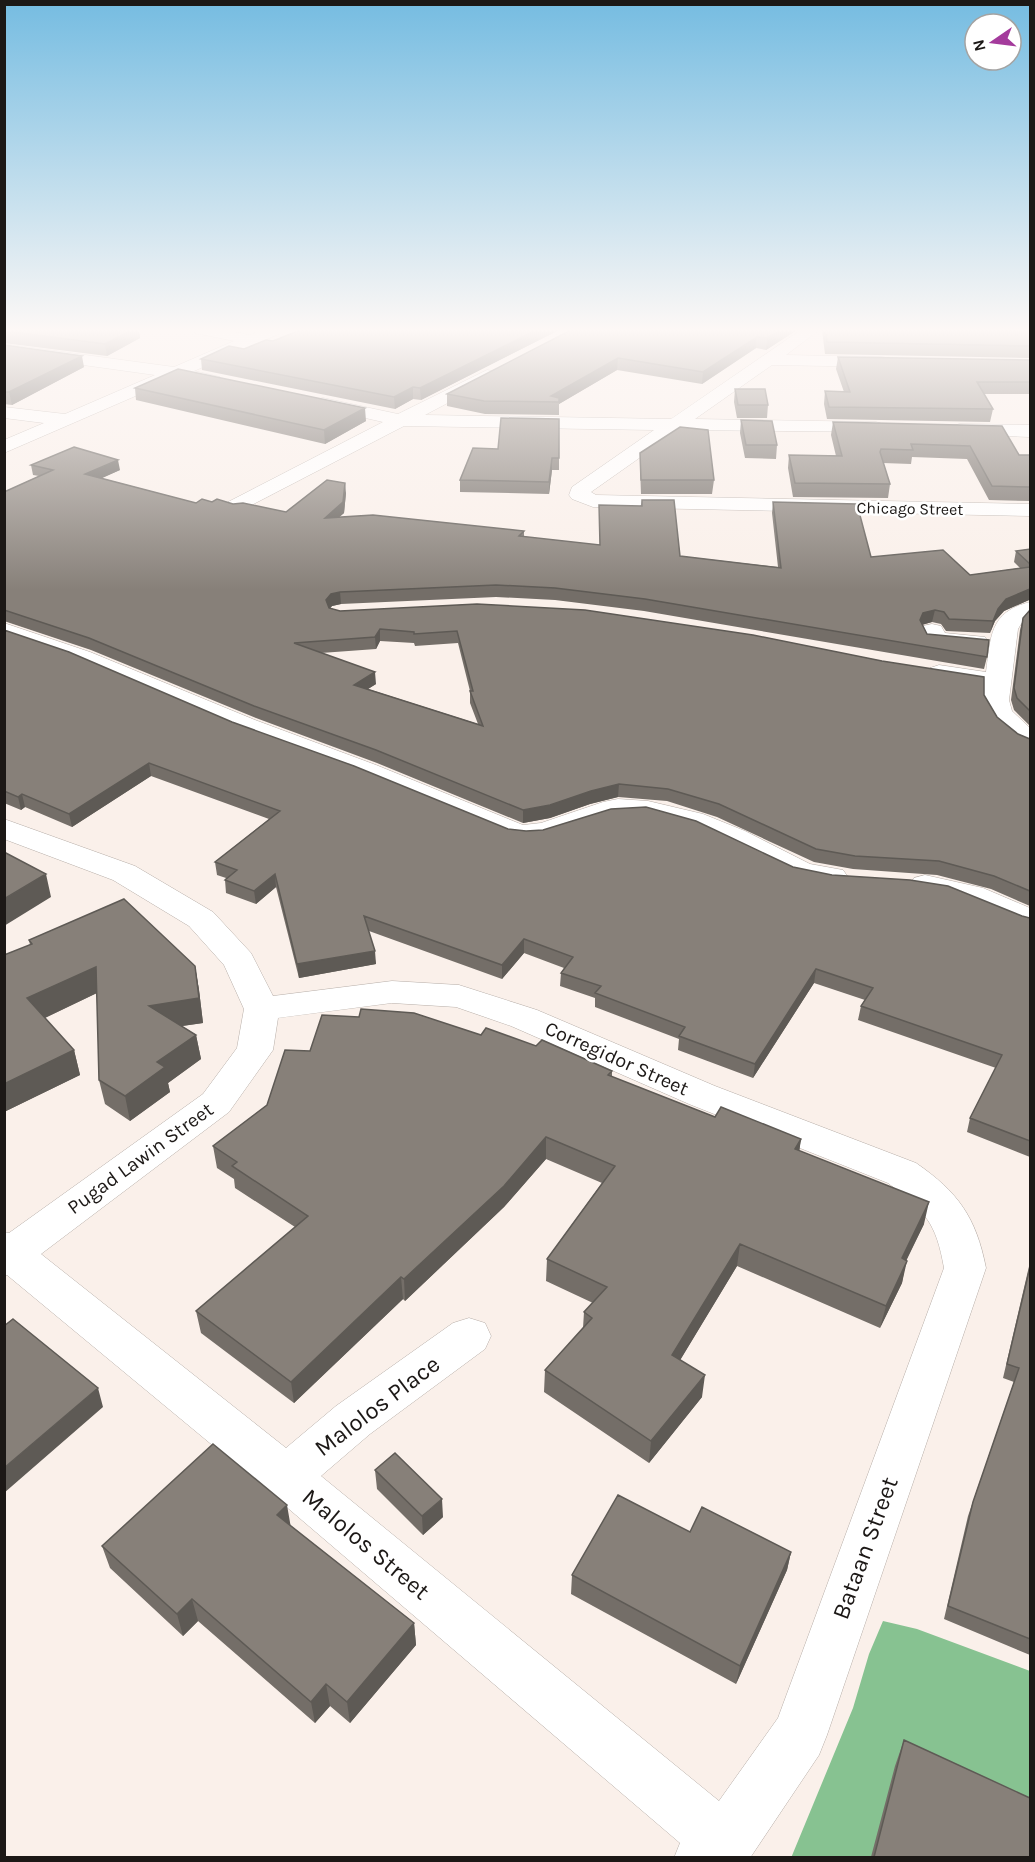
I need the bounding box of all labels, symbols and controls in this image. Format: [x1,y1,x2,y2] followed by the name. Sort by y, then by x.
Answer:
[963,12,1023,72] north arrow
[968,38,990,53] text: N
[856,498,964,519] street label: Chicago Street
[541,1016,693,1101] street label: Corregidor Street
[63,1098,218,1219] street label: Pugad Lawin Street
[309,1350,445,1462] street label: Malolos Place
[826,1473,904,1623] street label: Bataan Street
[297,1483,435,1605] street label: Malolos Street

